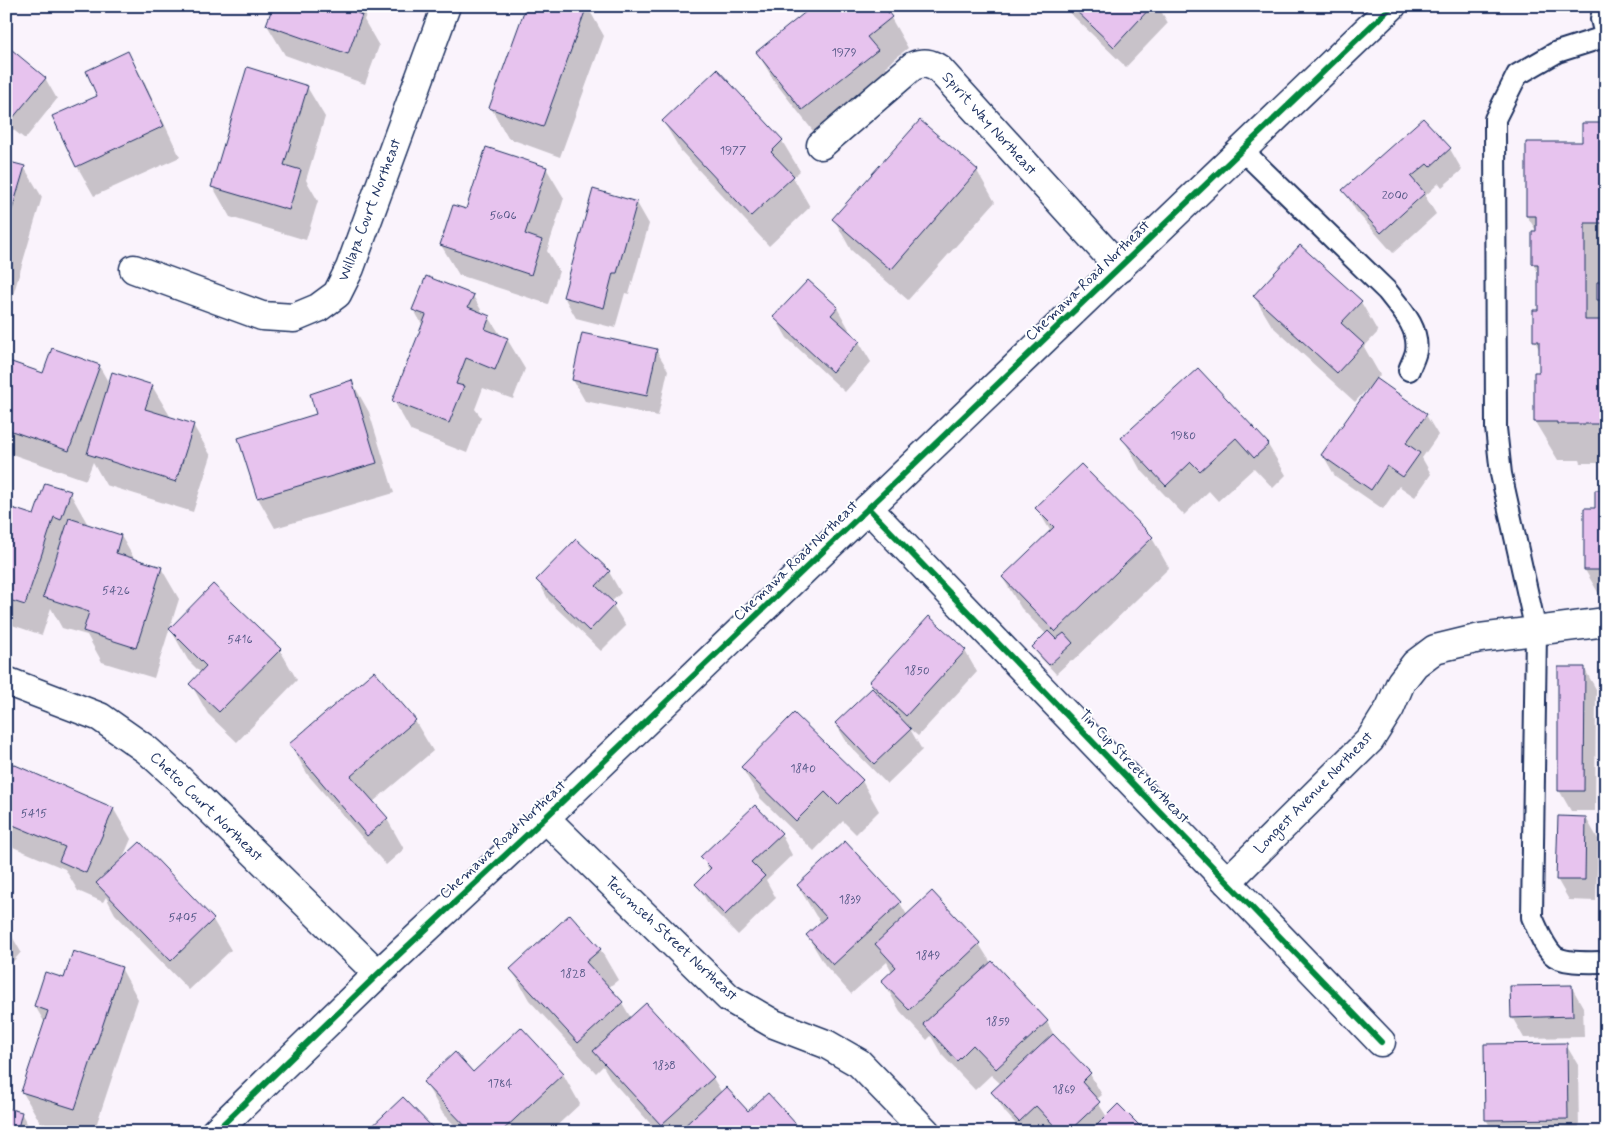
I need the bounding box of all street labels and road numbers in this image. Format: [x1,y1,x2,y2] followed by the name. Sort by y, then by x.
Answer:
[937,68,1041,180] street label: Spirit Way Northeast
[334,135,407,284] street label: Willapa Court Northeast
[1021,216,1155,346] street label: Chemawa Road Northeast
[729,496,863,626] street label: Chemawa Road Northeast
[1074,706,1194,829] street label: Tin Cup Street Northeast
[1250,727,1379,859] street label: Longest Avenue Northeast
[145,748,267,867] street label: Chetco Court Northeast
[435,776,571,904] street label: Chemawa Road Northeast
[600,872,742,1006] street label: Tecumseh Street Northeast

